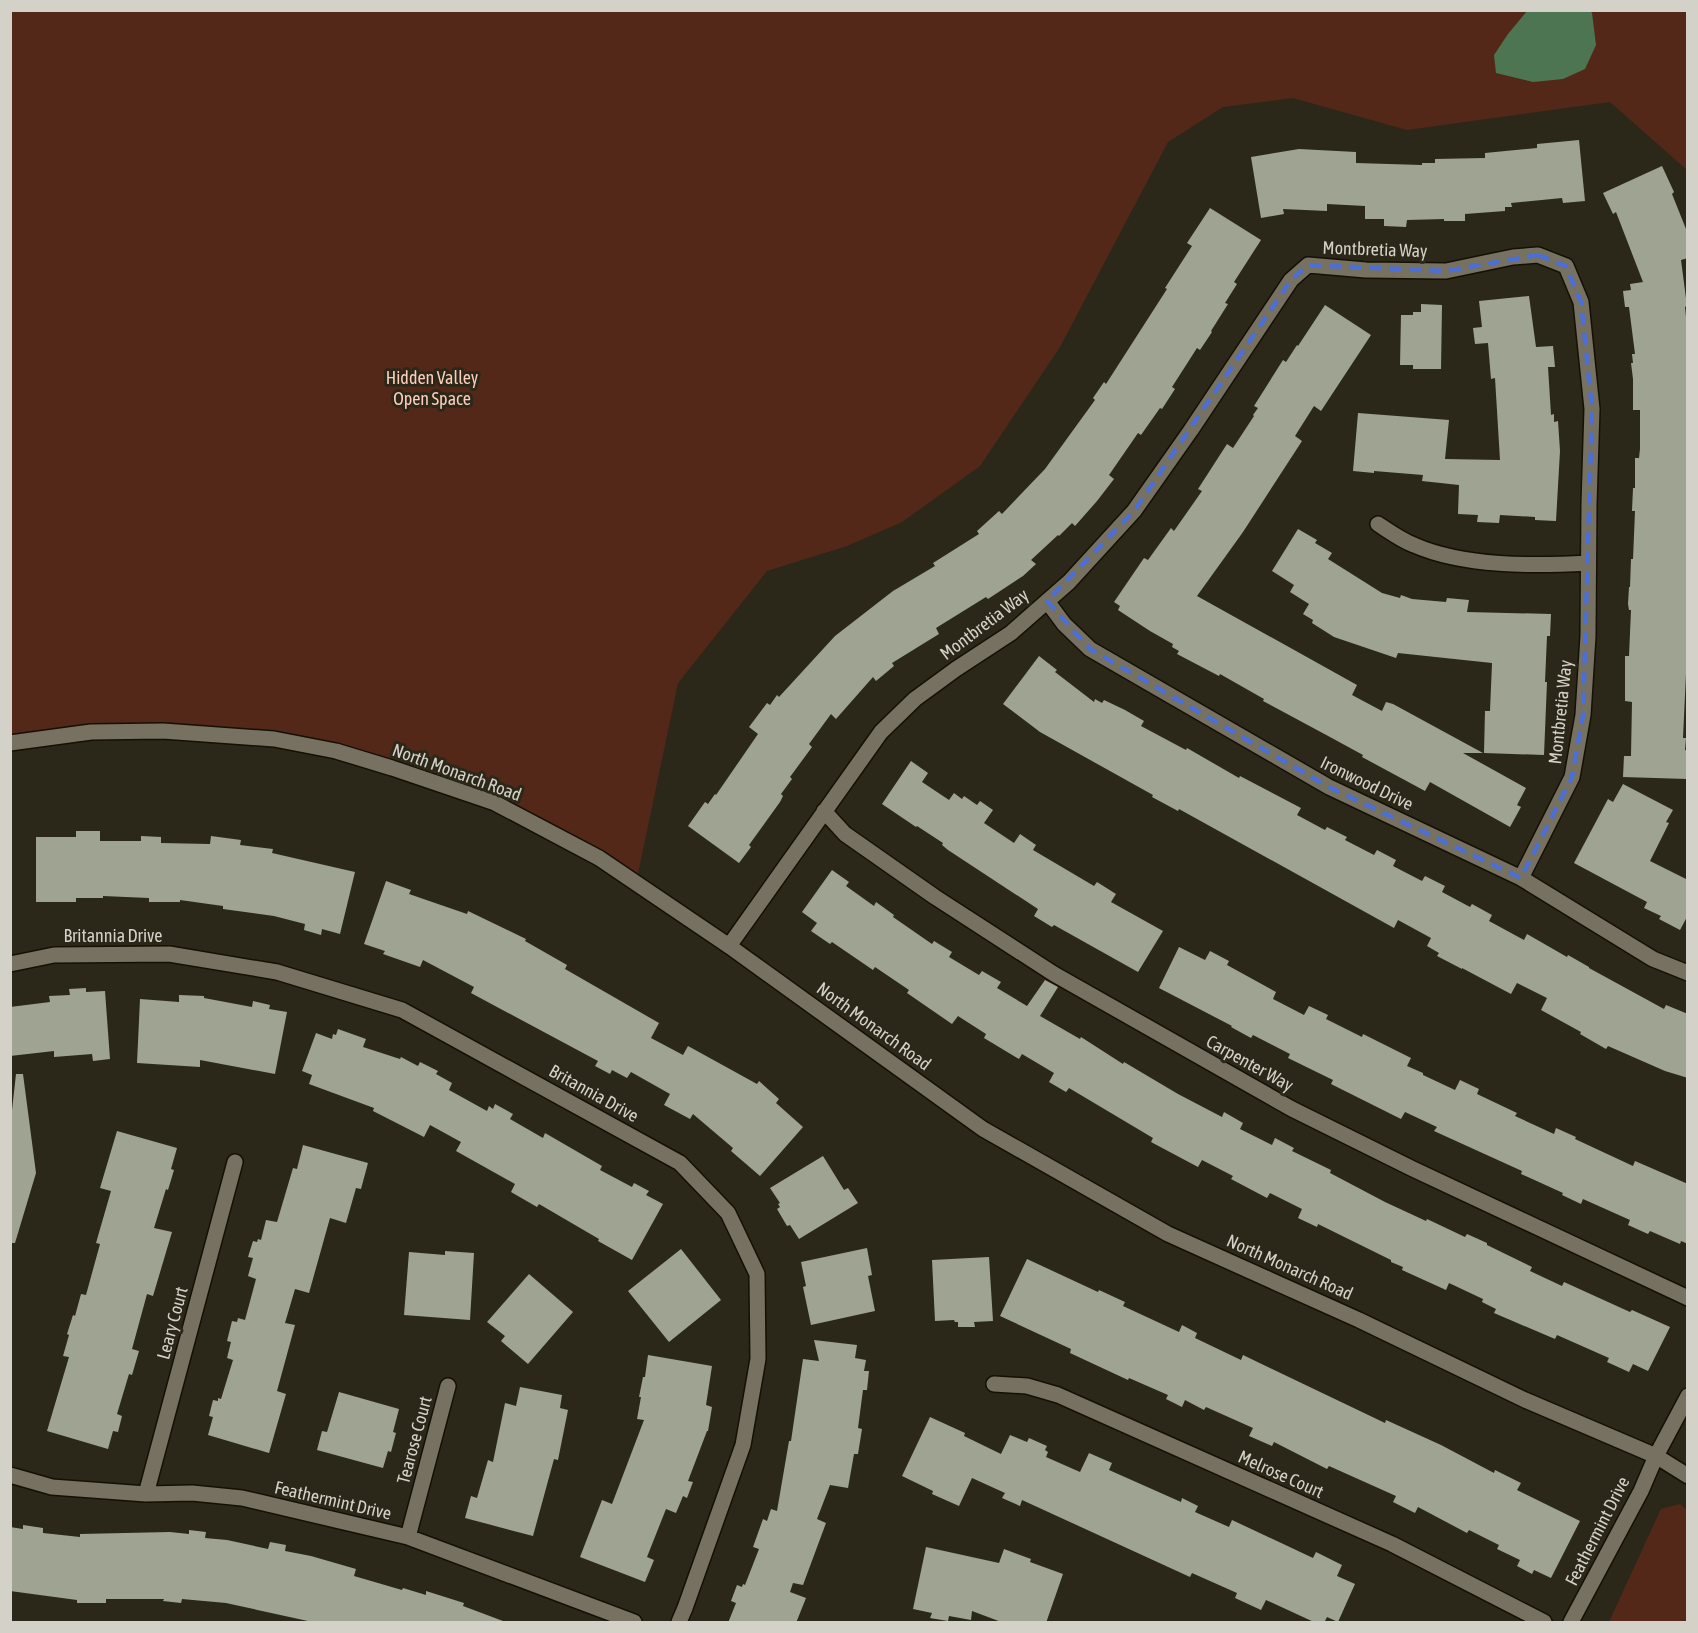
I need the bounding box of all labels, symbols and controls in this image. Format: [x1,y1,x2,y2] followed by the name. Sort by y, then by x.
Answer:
[1322,237,1428,261] street label: Montbretia Way
[386,367,478,409] park label: Hidden Valley Open Space
[936,584,1032,664] street label: Montbretia Way
[1544,659,1576,765] street label: Montbretia Way
[390,739,524,805] street label: North Monarch Road
[1317,752,1417,814] street label: Ironwood Drive
[64,925,162,946] street label: Britannia Drive
[813,978,935,1074] street label: North Monarch Road
[1203,1030,1297,1096] street label: Carpenter Way
[546,1060,642,1126] street label: Britannia Drive
[1224,1230,1356,1304] street label: North Monarch Road
[152,1284,192,1362] street label: Leary Court
[392,1394,436,1486] street label: Tearose Court
[1235,1446,1327,1502] street label: Melrose Court
[1561,1473,1633,1589] street label: Feathermint Drive
[273,1476,393,1524] street label: Feathermint Drive

